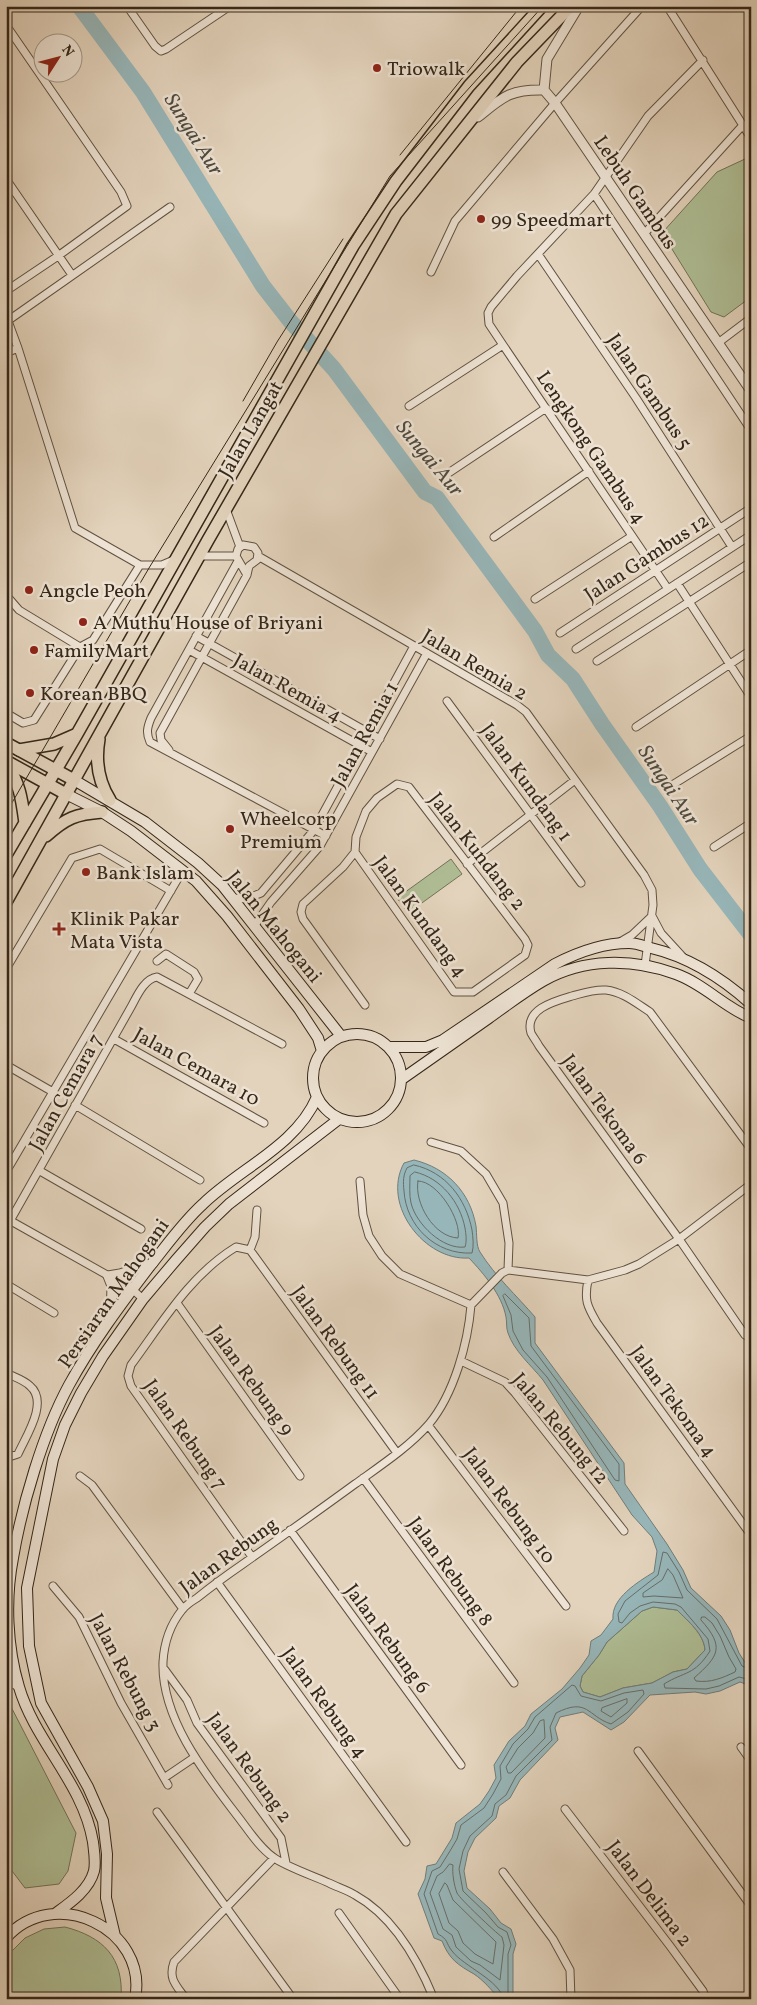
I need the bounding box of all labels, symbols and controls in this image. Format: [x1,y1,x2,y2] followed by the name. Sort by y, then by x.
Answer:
[32,32,82,82] north arrow
[57,42,78,61] text: N
[387,56,465,84] place label: Triowalk
[371,62,383,74] marker: Triowalk
[156,88,229,181] water label: Sungai Aur
[586,131,683,256] street label: Lebuh Gambus
[491,207,612,235] place label: 99 Speedmart
[475,213,487,225] marker: 99 Speedmart
[599,328,698,456] street label: Jalan Gambus 5
[529,366,652,530] street label: Lengkong Gambus 4
[213,376,291,484] street label: Jalan Langat
[388,414,470,504] water label: Sungai Aur
[579,508,715,610] street label: Jalan Gambus 12
[39,578,146,606] place label: Angcle Peoh
[23,584,35,596] marker: Angcle Peoh
[93,610,323,638] place label: A Muthu House of Briyani
[77,616,89,628] marker: A Muthu House of Briyani
[415,623,532,709] street label: Jalan Remia 2
[44,638,149,666] place label: FamilyMart
[28,644,40,656] marker: FamilyMart
[227,647,347,730] street label: Jalan Remia 4
[325,677,406,793] street label: Jalan Remia 1
[40,681,148,709] place label: Korean BBQ
[24,687,36,699] marker: Korean BBQ
[473,718,578,848] street label: Jalan Kundang 1
[630,740,706,832] water label: Sungai Aur
[421,787,532,917] street label: Jalan Kundang 2
[240,806,336,857] place label: Wheelcorp Premium
[224,823,236,835] marker: Wheelcorp Premium
[366,850,473,984] street label: Jalan Kundang 4
[96,860,195,888] place label: Bank Islam
[219,865,328,990] street label: Jalan Mahogani
[80,866,92,878] marker: Bank Islam
[70,906,179,957] place label: Klinik Pakar Mata Vista
[52,922,66,936] marker: Klinik Pakar Mata Vista
[128,1021,264,1114] street label: Jalan Cemara 10
[23,1029,111,1157] street label: Jalan Cemara 7
[554,1049,653,1171] street label: Jalan Tekoma 6
[52,1214,177,1375] street label: Persiaran Mahogani
[283,1280,385,1406] street label: Jalan Rebung 11
[201,1320,300,1442] street label: Jalan Rebung 9
[622,1340,723,1464] street label: Jalan Tekoma 4
[504,1367,615,1491] street label: Jalan Rebung 12
[136,1374,233,1496] street label: Jalan Rebung 7
[455,1442,562,1570] street label: Jalan Rebung 10
[174,1511,284,1602] street label: Jalan Rebung
[400,1511,499,1633] street label: Jalan Rebung 8
[337,1578,436,1700] street label: Jalan Rebung 6
[81,1609,167,1737] street label: Jalan Rebung 3
[273,1642,373,1765] street label: Jalan Rebung 4
[199,1707,298,1829] street label: Jalan Rebung 2
[599,1835,698,1953] street label: Jalan Delima 2

